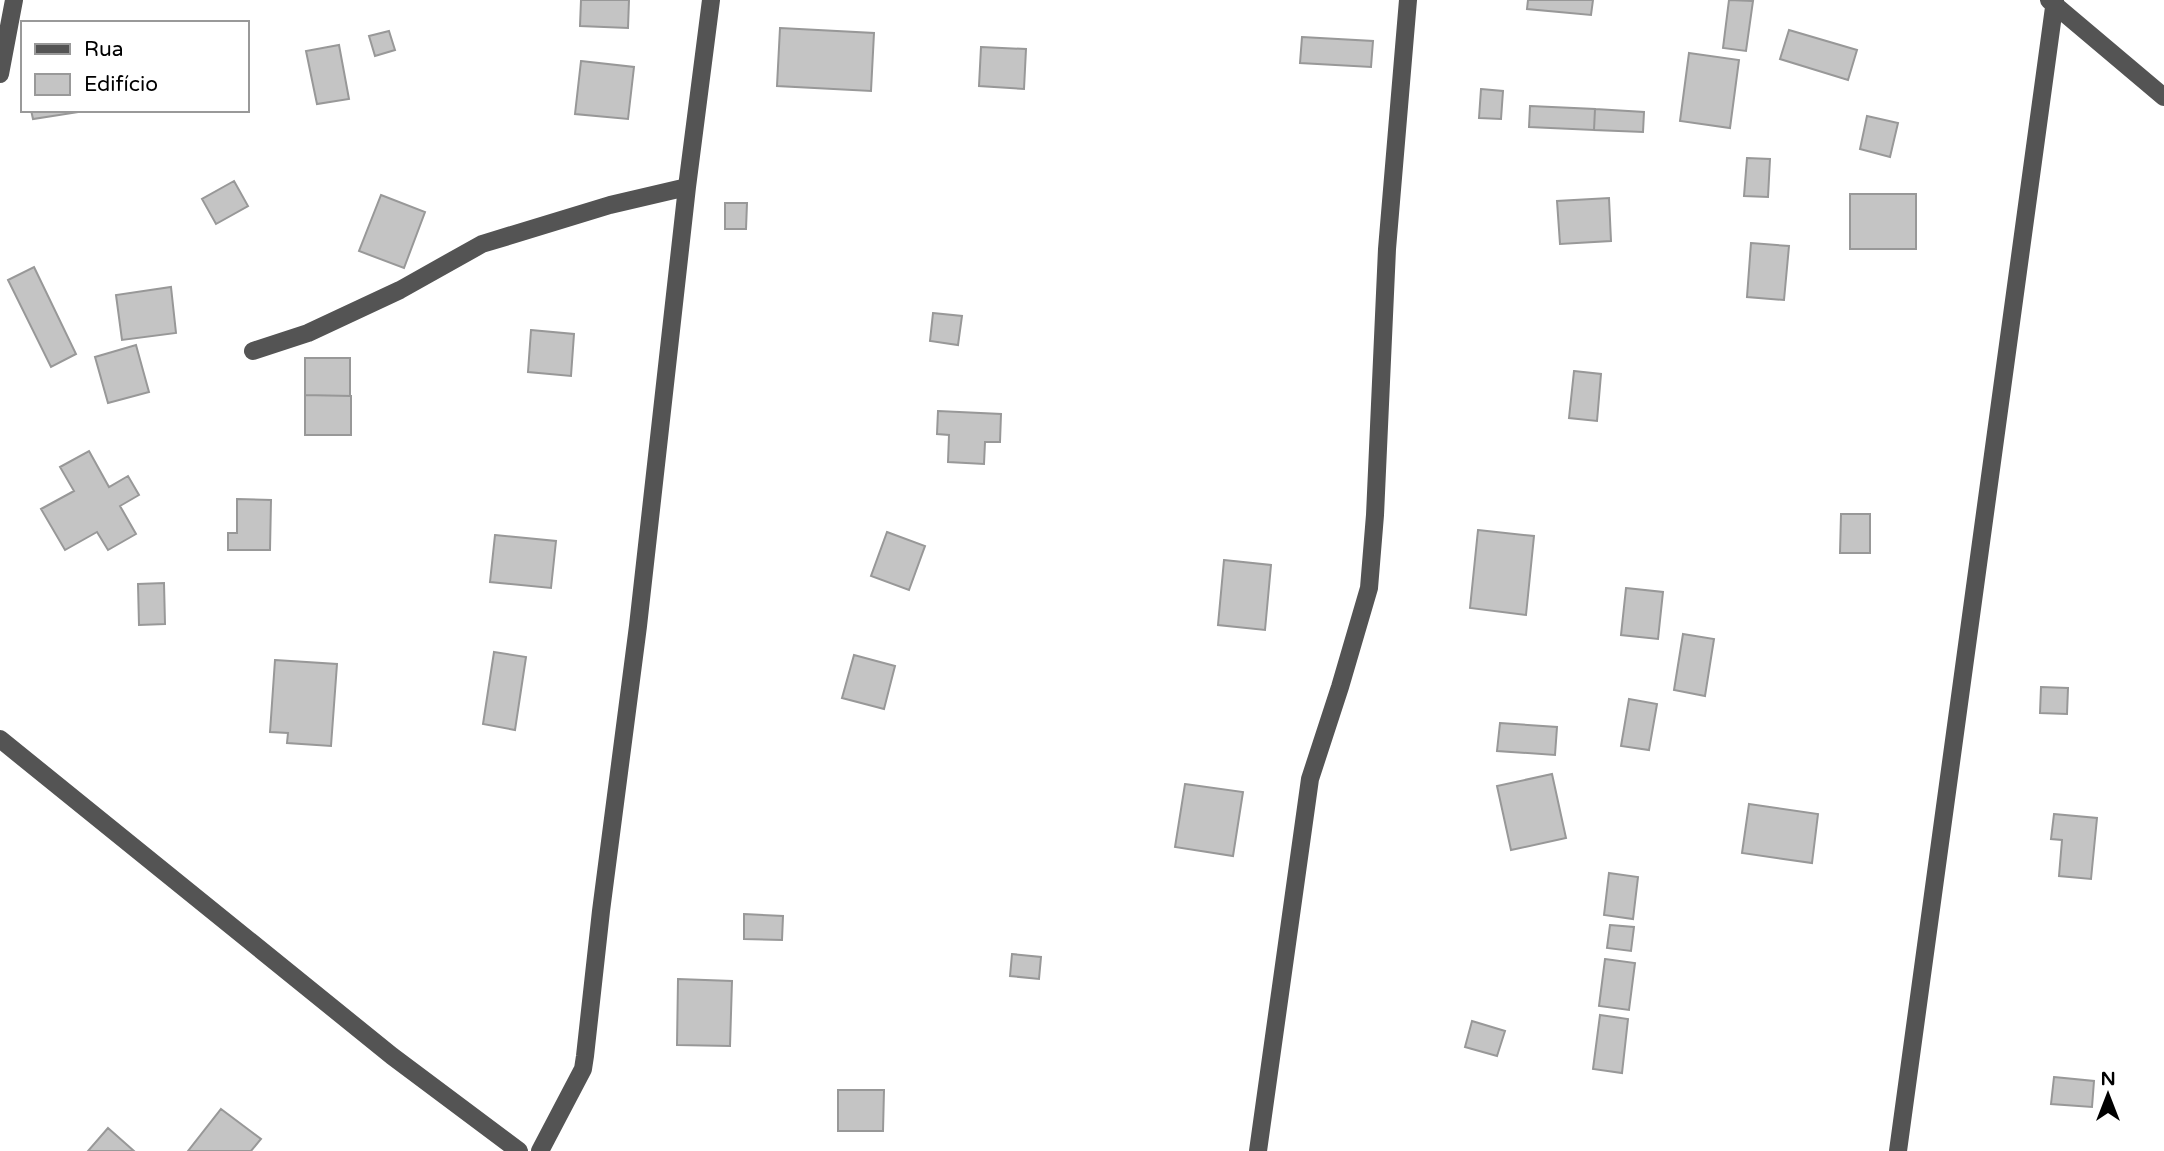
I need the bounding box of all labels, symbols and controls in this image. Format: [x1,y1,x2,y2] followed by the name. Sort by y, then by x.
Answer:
[21,21,248,112] legend
[84,37,124,62] text: Rua
[84,72,158,97] text: Edifício
[2073,1060,2143,1130] north arrow
[2100,1068,2116,1090] text: N

